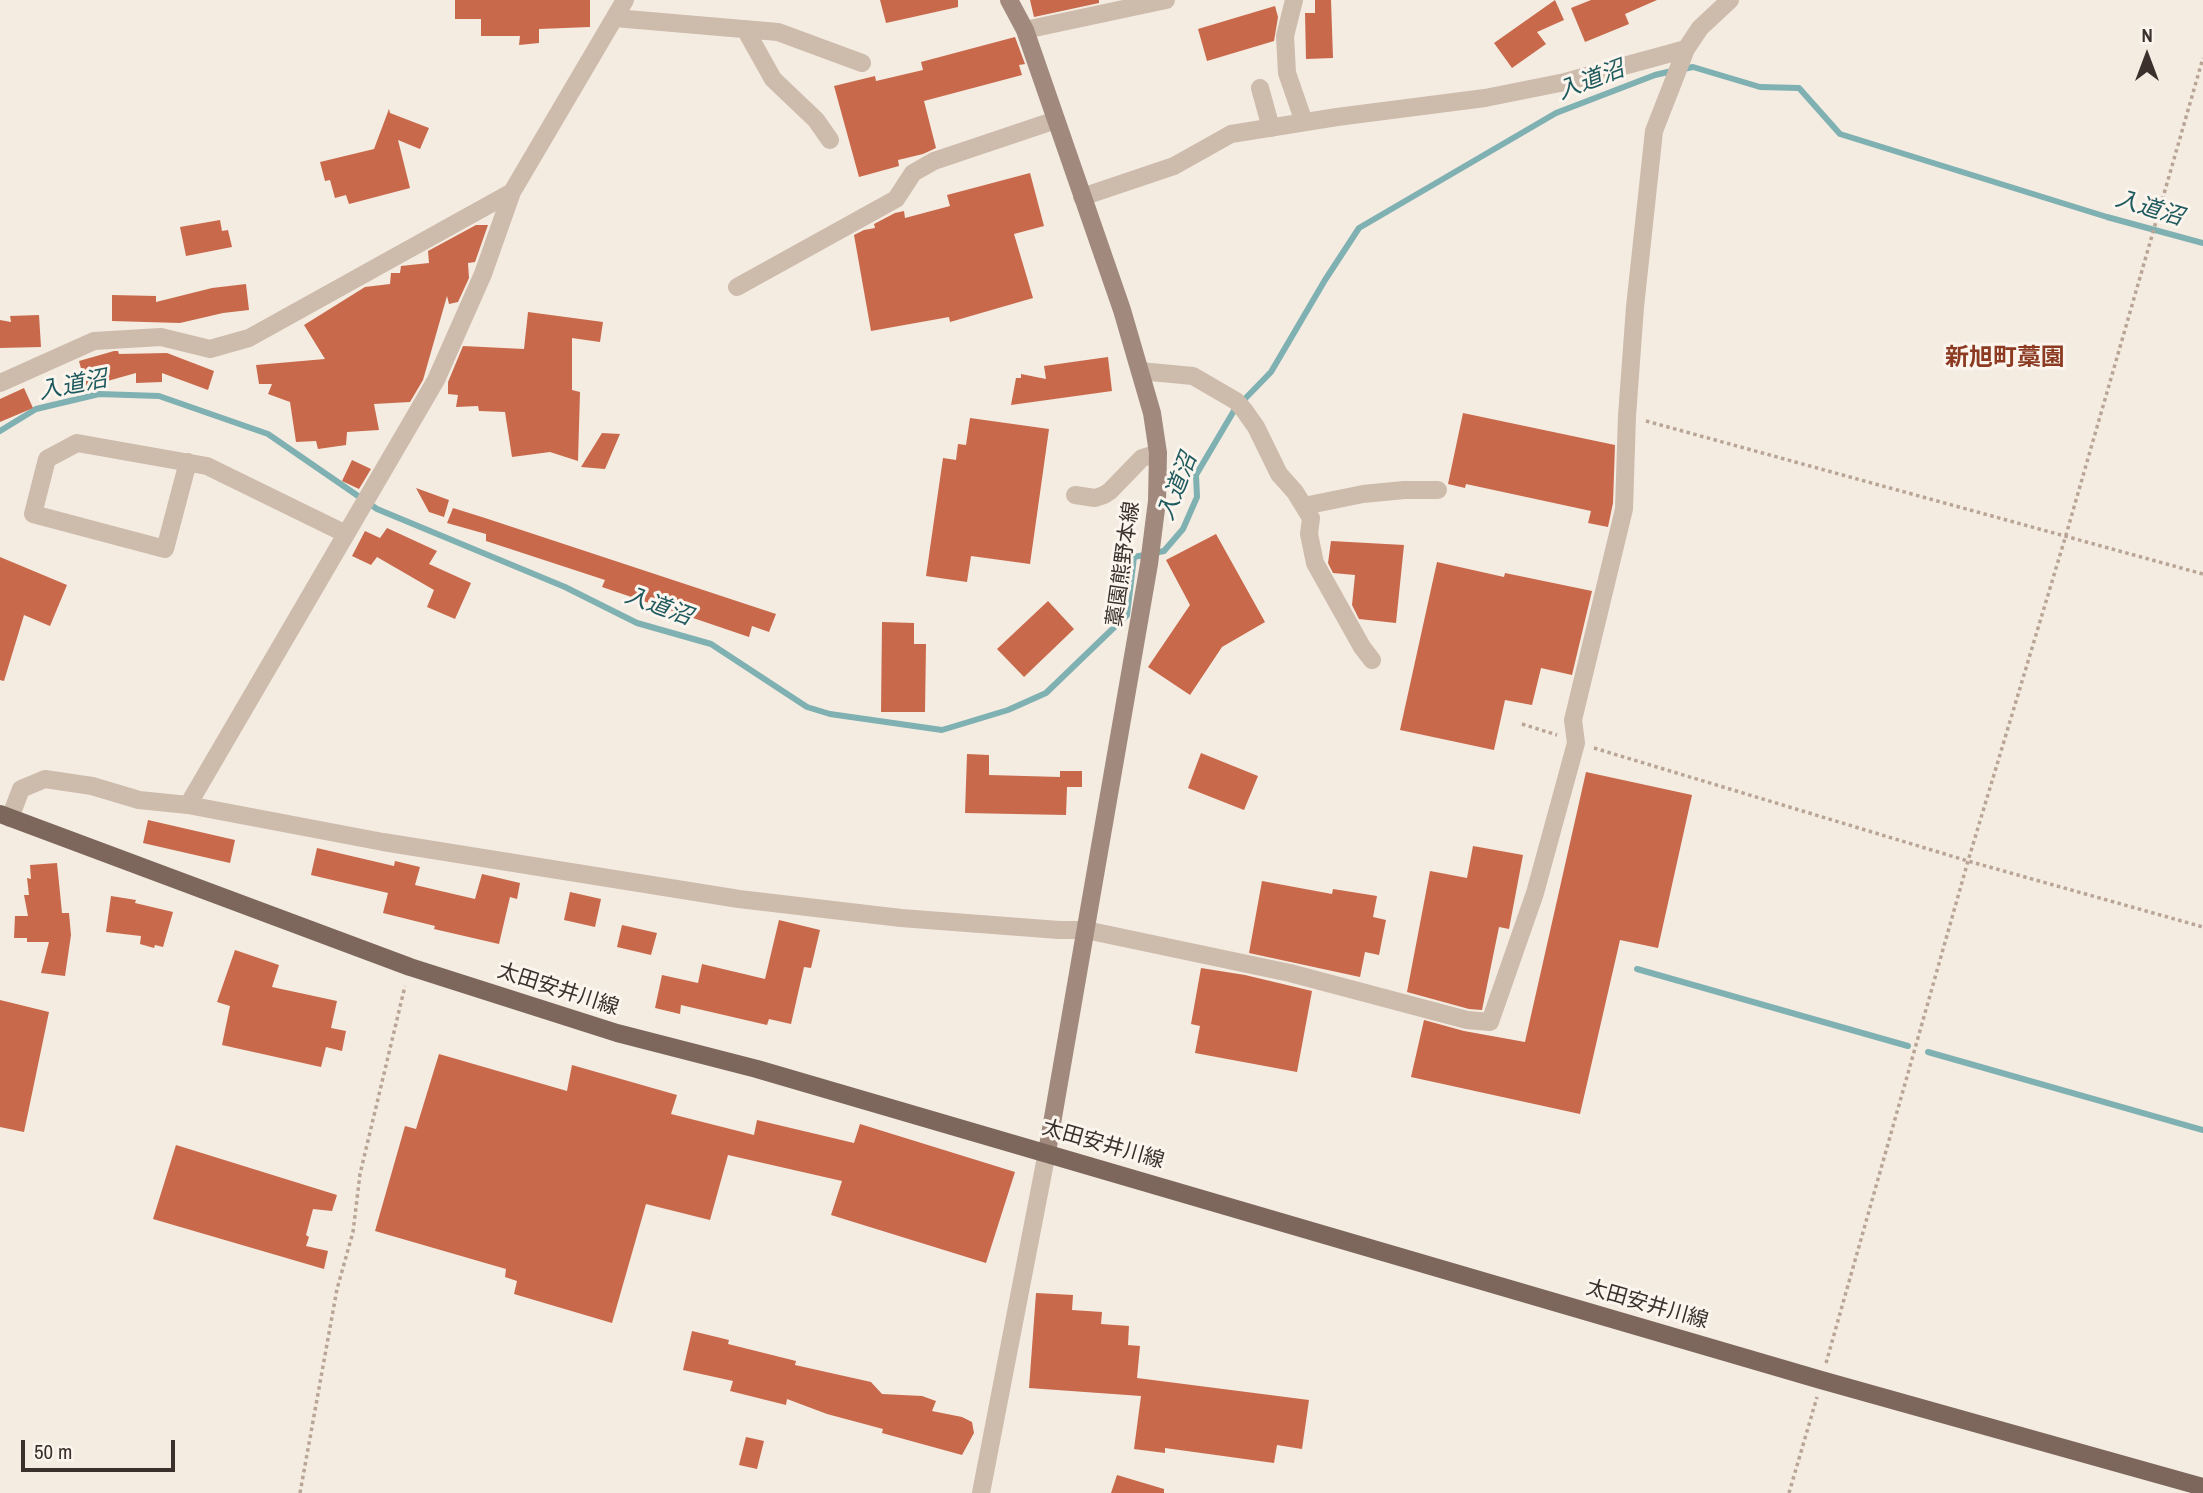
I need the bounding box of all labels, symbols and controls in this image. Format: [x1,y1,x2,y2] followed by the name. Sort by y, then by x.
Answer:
[2112,21,2182,91] north arrow
[2141,22,2153,48] text: N
[1554,56,1628,106] water label: 入道沼
[2112,186,2186,232] water label: 入道沼
[1945,345,2065,373] district label: 新旭町藁園
[37,366,109,406] water label: 入道沼
[1153,450,1203,524] water label: 入道沼
[1103,500,1145,628] street label: 藁園熊野本線
[621,582,695,632] water label: 入道沼
[494,959,622,1021] street label: 太田安井川線
[1039,1116,1167,1174] street label: 太田安井川線
[1583,1276,1711,1334] street label: 太田安井川線
[24,1426,178,1470] scale bar
[34,1437,72,1466] text: 50 m

